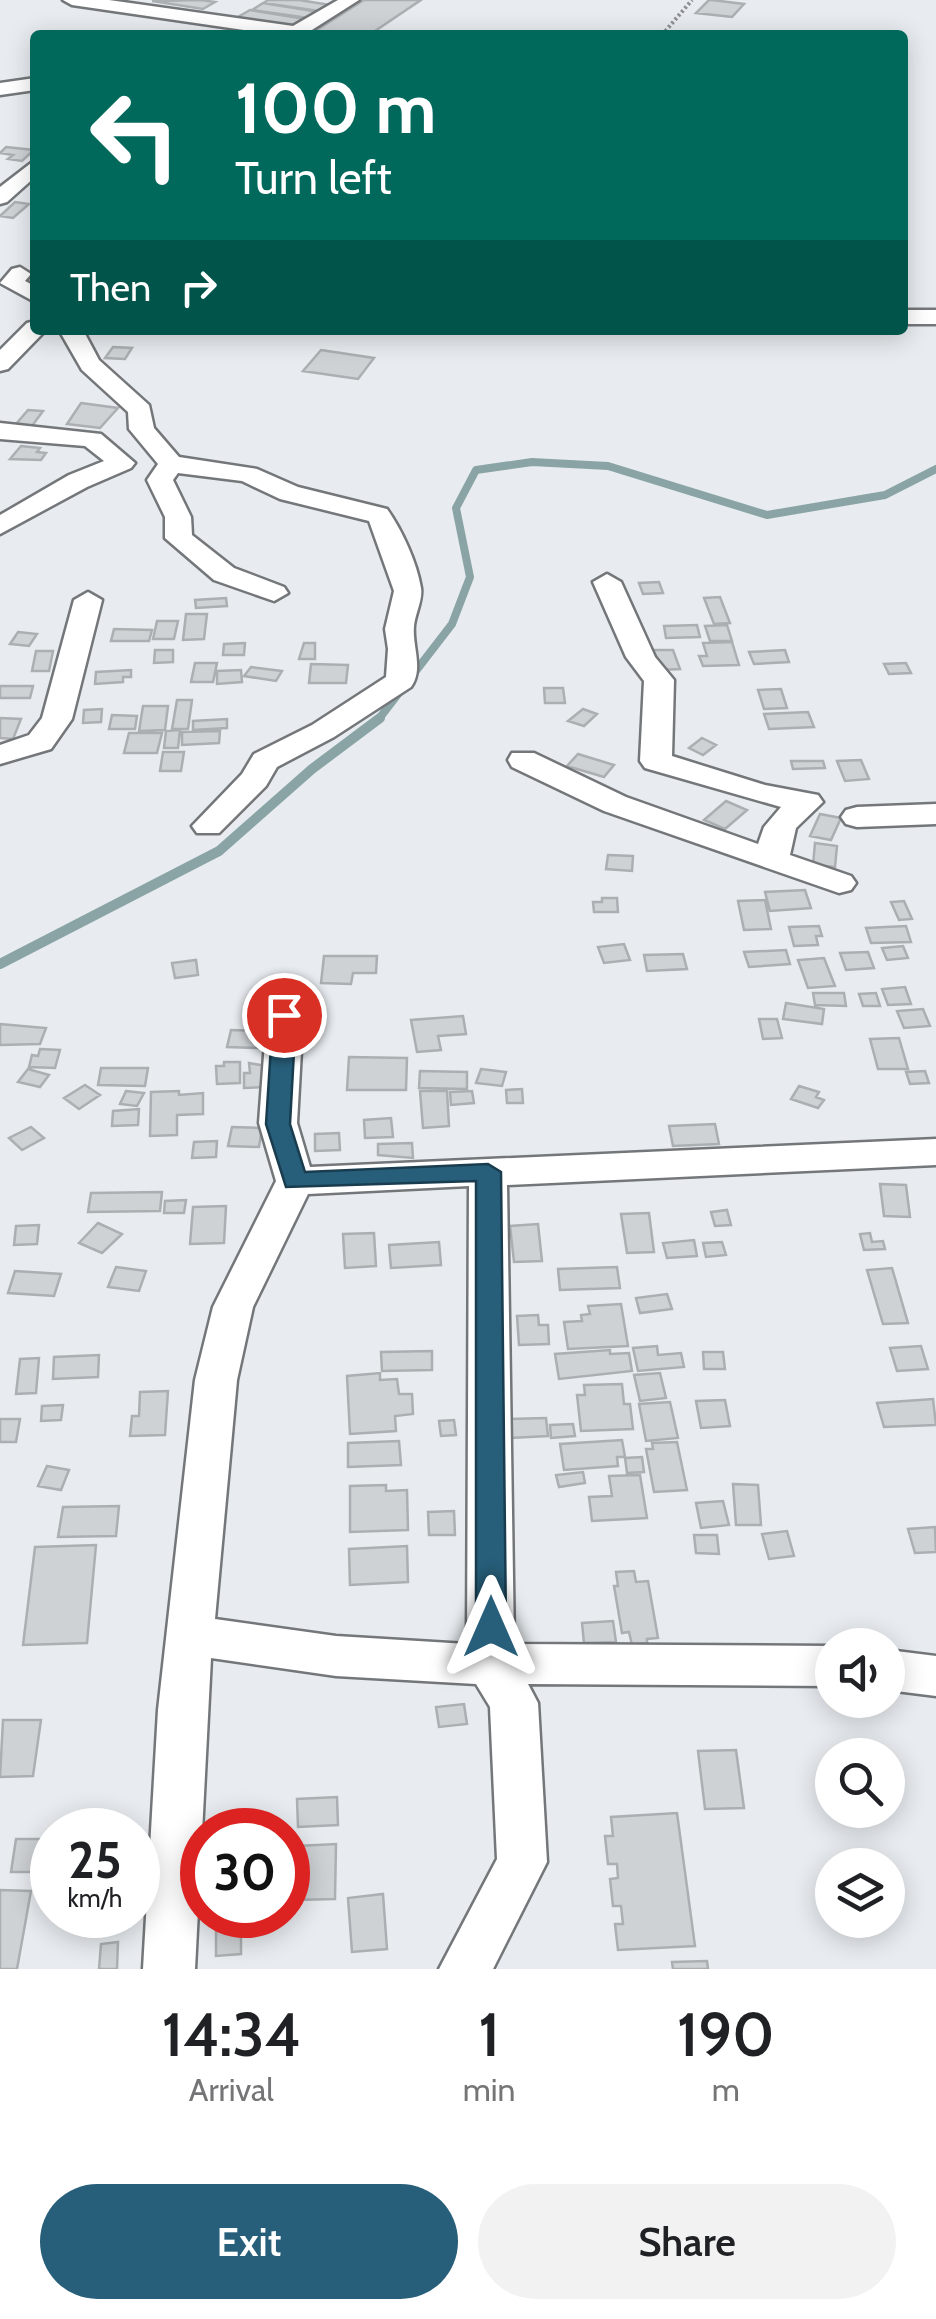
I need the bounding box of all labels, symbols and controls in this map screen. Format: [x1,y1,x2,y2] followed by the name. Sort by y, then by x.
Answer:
[235,65,436,151] text: 100 m
[70,70,200,200] icon: left
[235,151,392,205] text: Turn left
[171,260,226,315] icon: right
[70,264,151,311] text: Then
[242,973,327,1058] pin
[257,988,312,1043] icon: arrive
[439,1575,543,1679] position arrow
[815,1628,905,1938] map controls
[815,1628,905,1718] button: sound
[815,1738,905,1828] button: search
[180,1808,310,1938] speed limit sign: 30
[68,1830,122,1891] text: 25
[815,1848,905,1938] button: layers
[68,1883,122,1913] text: km/h
[162,1998,301,2071] text: 14:34
[478,1998,500,2071] text: 1
[677,1998,774,2071] text: 190
[189,2070,274,2109] text: Arrival
[463,2070,515,2109] text: min
[712,2070,740,2109] text: m
[40,2184,458,2299] button: Exit
[478,2184,896,2299] button: Share

